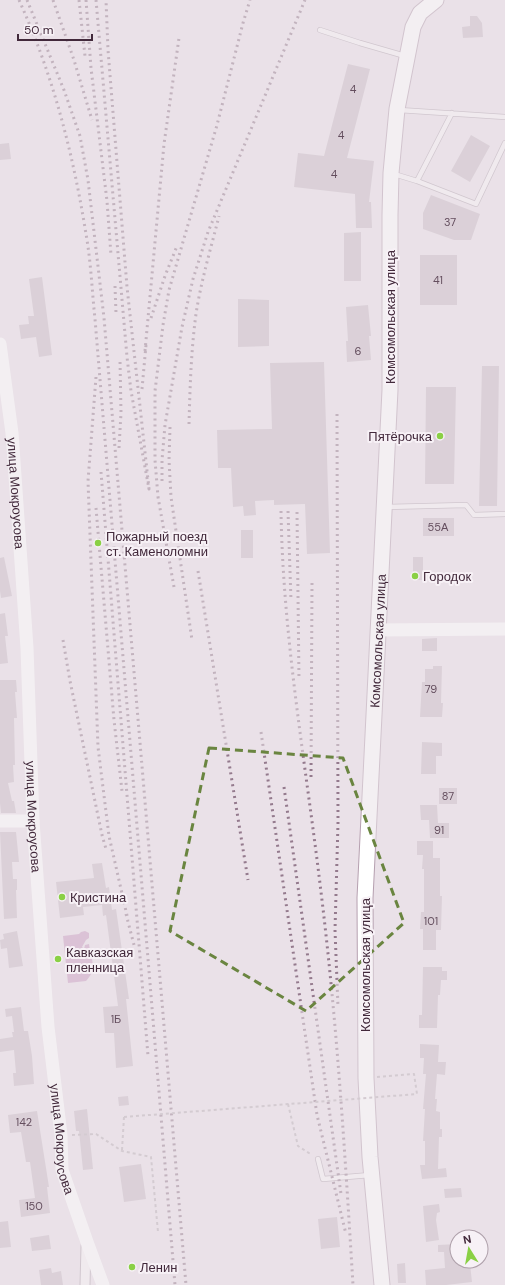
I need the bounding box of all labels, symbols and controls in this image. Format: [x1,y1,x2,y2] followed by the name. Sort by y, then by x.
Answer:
[18,16,92,42] scale bar
[24,22,53,38] text: 50 m
[350,82,357,96] house number: 4
[338,128,345,142] house number: 4
[331,167,338,181] house number: 4
[444,215,456,229] house number: 37
[382,249,399,384] street label: Комсомольская улица
[433,273,443,287] house number: 41
[355,344,362,358] house number: 6
[368,428,433,445] place label: Пятёрочка
[435,431,445,441] marker: Пятёрочка
[4,437,29,550] street label: улица Мокроусова
[428,520,449,534] house number: 55А
[106,528,208,560] place label: Пожарный поезд ст. Каменоломни
[93,538,103,548] marker: Пожарный поезд ст. Каменоломни
[423,568,471,585] place label: Городок
[410,571,420,581] marker: Городок
[366,573,389,708] street label: Комсомольская улица
[425,682,437,696] house number: 79
[22,760,45,874] street label: улица Мокроусова
[442,789,454,803] house number: 87
[434,823,444,837] house number: 91
[70,889,127,906] place label: Кристина
[57,892,67,902] marker: Кристина
[357,897,374,1032] street label: Комсомольская улица
[424,914,438,928] house number: 101
[66,944,133,976] place label: Кавказская пленница
[53,954,63,964] marker: Кавказская пленница
[111,1012,121,1026] house number: 1Б
[46,1083,79,1197] street label: улица Мокроусова
[16,1115,32,1129] house number: 142
[25,1199,43,1213] house number: 150
[449,1229,489,1269] north arrow
[462,1232,472,1247] text: N
[140,1259,177,1276] place label: Ленин
[127,1262,137,1272] marker: Ленин

